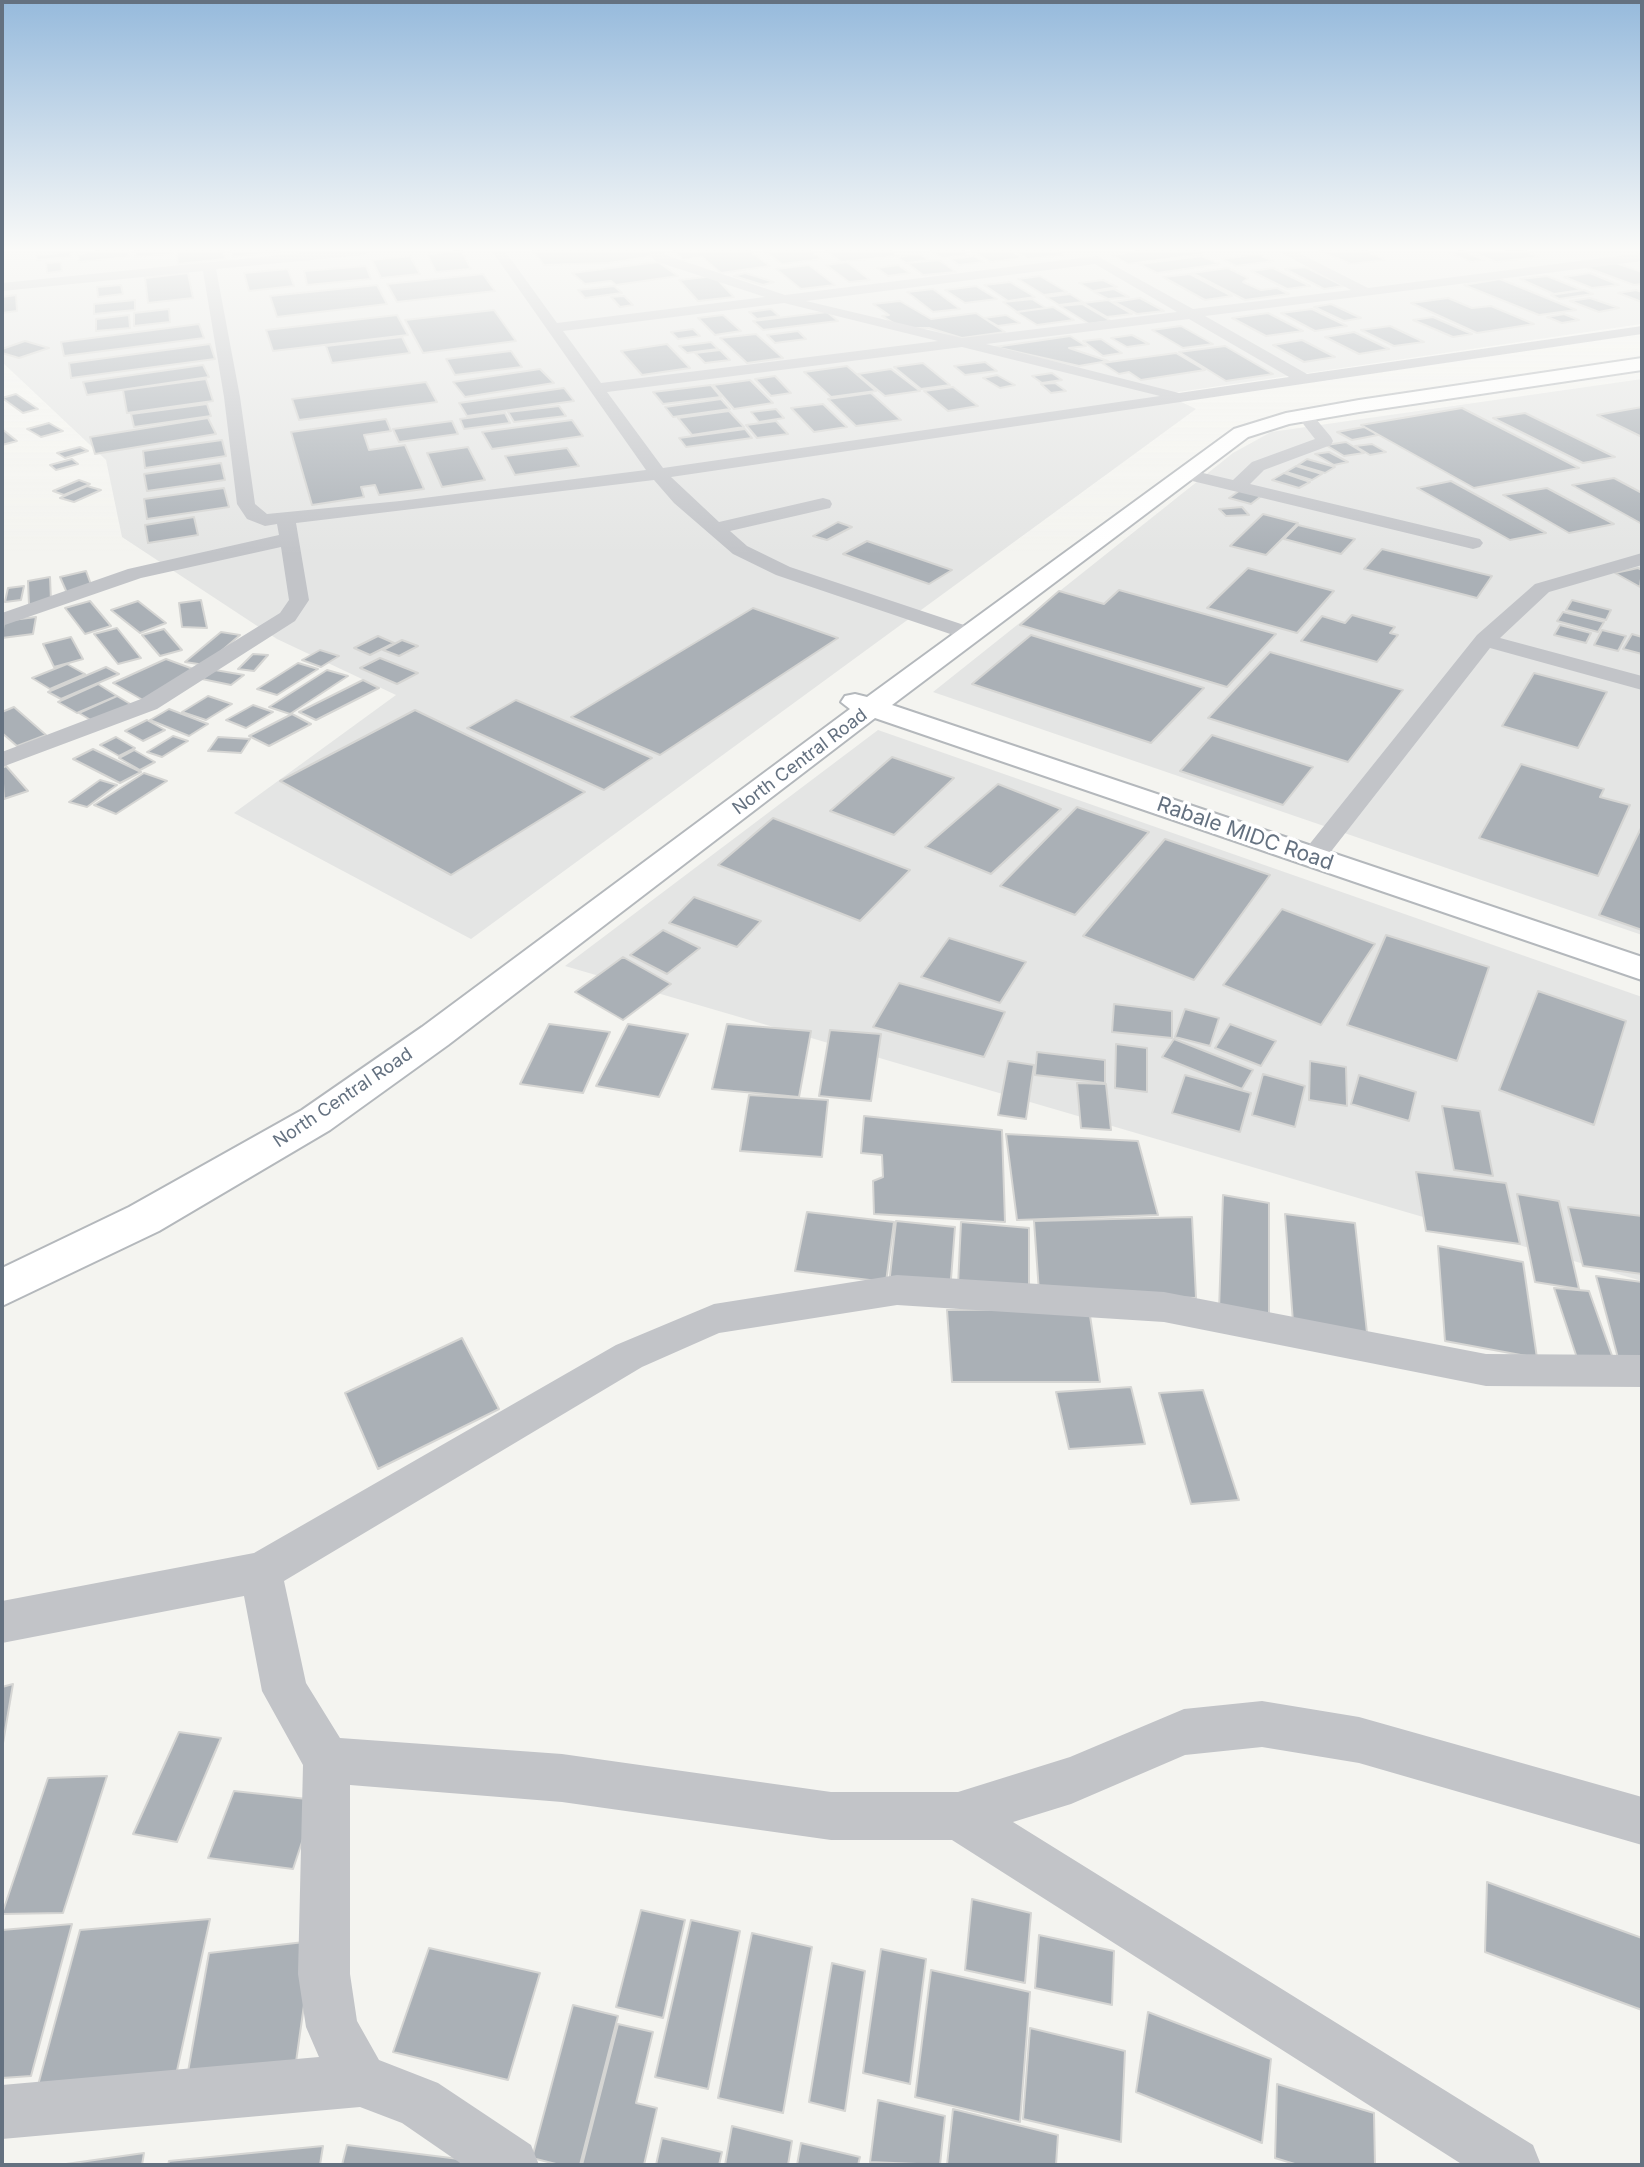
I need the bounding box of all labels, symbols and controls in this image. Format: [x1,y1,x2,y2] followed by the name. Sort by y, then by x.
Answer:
[728,704,872,820] street label: North Central Road
[1153,792,1337,876] street label: Rabale MIDC Road
[269,1044,417,1152] street label: North Central Road

